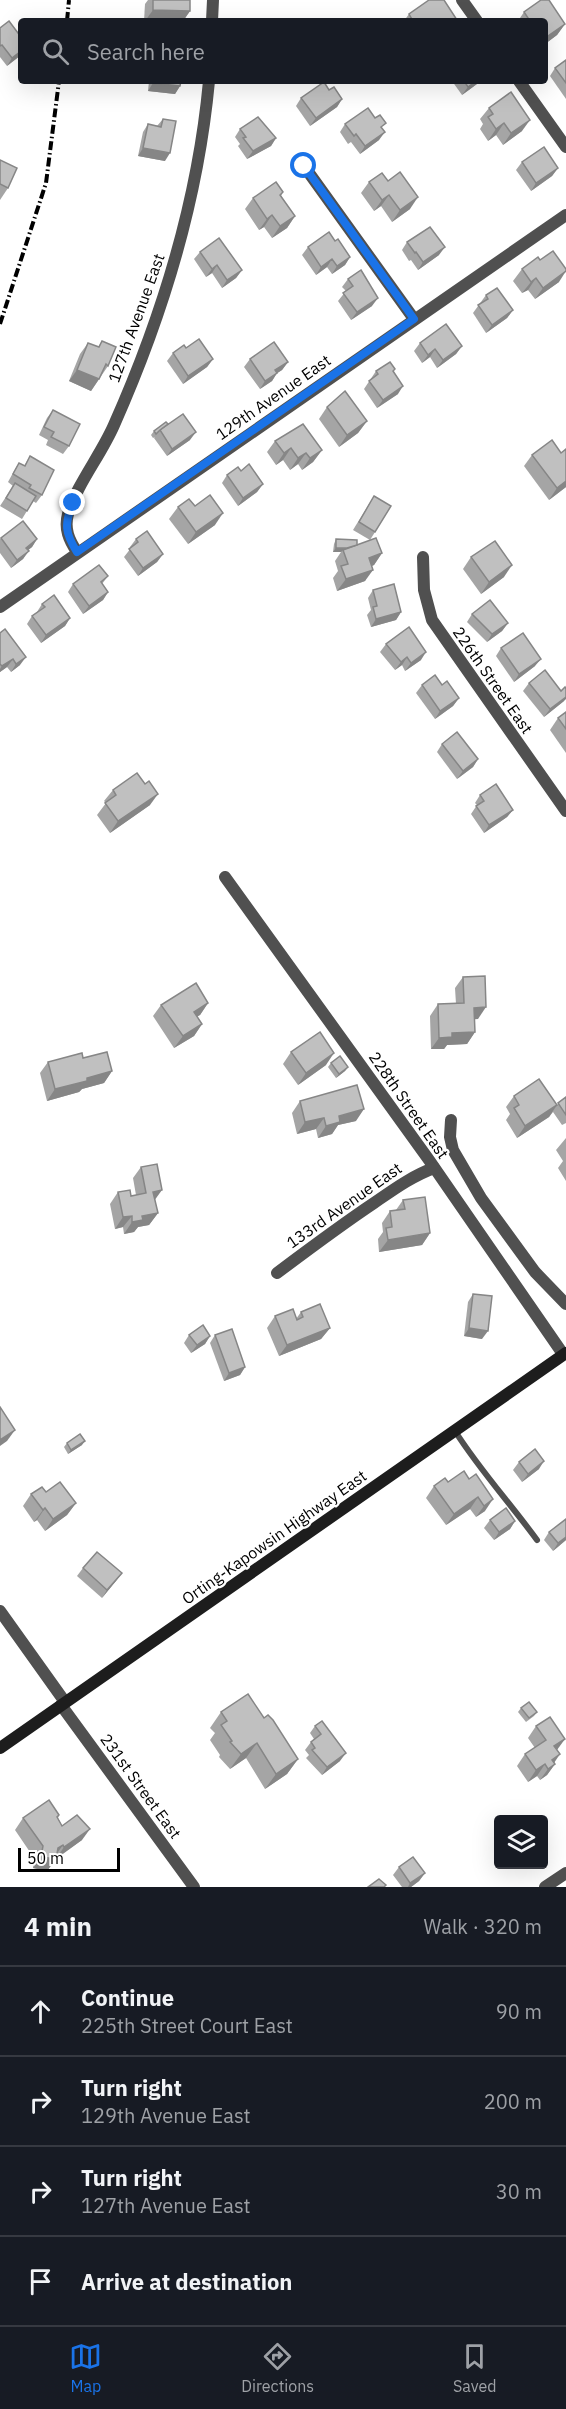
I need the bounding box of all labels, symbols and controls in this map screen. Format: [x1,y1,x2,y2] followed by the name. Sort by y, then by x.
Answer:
[18,18,548,84] search box
[39,35,72,68] icon: search
[87,37,205,66] text: Search here
[290,152,316,178] route start
[103,251,169,385] street label: 127th Avenue East
[212,350,334,444] street label: 129th Avenue East
[59,489,85,515] route end
[449,623,537,737] street label: 226th Street East
[365,1048,453,1162] street label: 228th Street East
[283,1158,405,1252] street label: 133rd Avenue East
[178,1466,370,1608] street label: Orting-Kapowsin Highway East
[96,1730,186,1842] street label: 231st Street East
[494,1815,548,1869] map controls
[494,1815,548,1869] button: layers
[18,1845,120,1872] scale bar
[27,1848,64,1868] text: 50 m
[24,1909,92,1943] text: 4 min
[424,1913,542,1940] text: Walk · 320 m
[81,1983,174,2012] text: Continue
[24,1995,57,2028] icon: ahead
[496,1998,542,2025] text: 90 m
[81,2012,293,2039] text: 225th Street Court East
[81,2073,182,2102] text: Turn right
[24,2085,57,2118] icon: right
[484,2088,542,2115] text: 200 m
[81,2102,251,2129] text: 129th Avenue East
[81,2163,182,2192] text: Turn right
[24,2175,57,2208] icon: right
[496,2178,542,2205] text: 30 m
[81,2192,251,2219] text: 127th Avenue East
[24,2265,57,2298] icon: arrive
[81,2267,292,2296] text: Arrive at destination
[69,2340,102,2396] tab: Map
[241,2340,314,2396] tab: Directions
[453,2340,497,2396] tab: Saved

